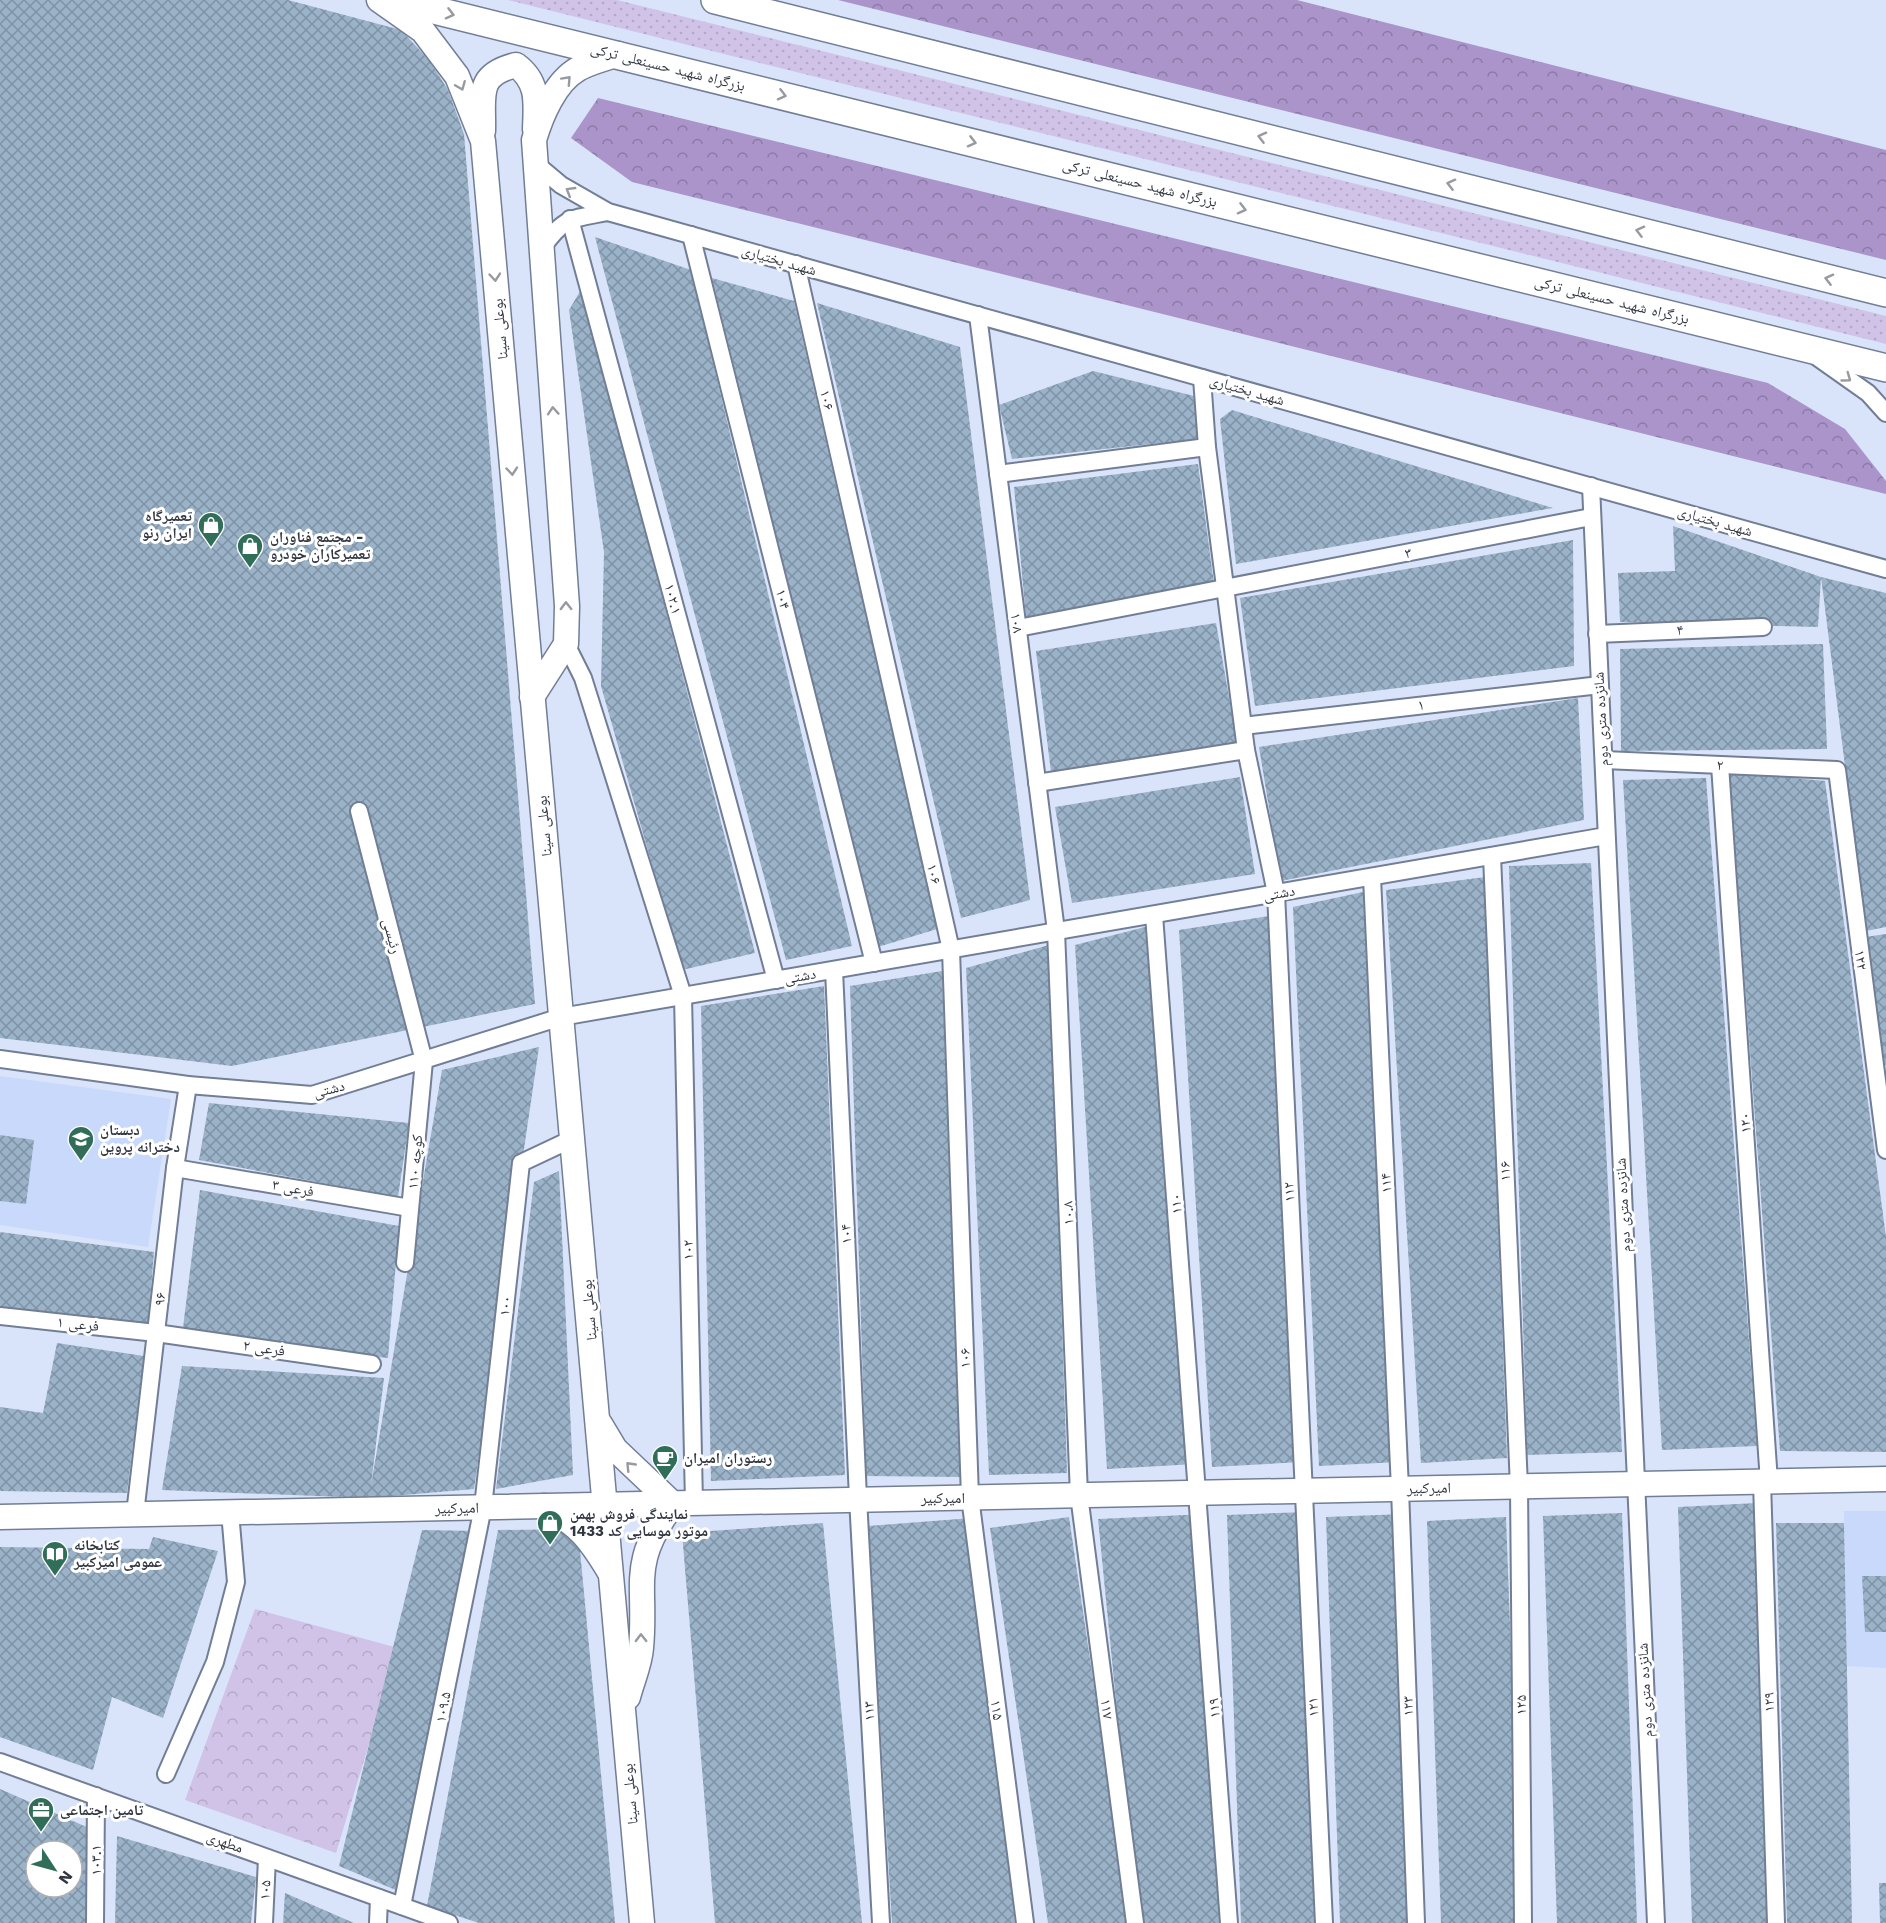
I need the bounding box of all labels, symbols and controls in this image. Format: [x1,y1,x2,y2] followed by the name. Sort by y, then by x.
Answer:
[445,6,455,19] one-way arrow
[589,39,747,96] street label: بزرگراه شهید حسینعلی ترکی
[560,76,571,87] one-way arrow
[454,80,466,91] one-way arrow
[777,87,787,100] one-way arrow
[1257,131,1267,144] one-way arrow
[966,134,976,147] one-way arrow
[1061,155,1219,212] street label: بزرگراه شهید حسینعلی ترکی
[1446,179,1457,191] one-way arrow
[566,186,576,198] one-way arrow
[1237,201,1247,214] one-way arrow
[1635,226,1645,239] one-way arrow
[739,241,819,280] street label: شهید بختیاری
[488,272,501,281] one-way arrow
[1533,272,1691,329] street label: بزرگراه شهید حسینعلی ترکی
[1824,273,1834,286] one-way arrow
[488,298,513,360] street label: بوعلی سینا
[1207,371,1287,410] street label: شهید بختیاری
[1840,371,1851,382] one-way arrow
[816,388,838,412] street label: ۱۰۶
[547,407,560,416] one-way arrow
[506,466,519,475] one-way arrow
[1675,502,1755,541] street label: شهید بختیاری
[142,507,192,542] place label: تعمیرگاه ایران رنو
[196,510,226,548] shop icon: تعمیرگاه ایران رنو
[270,528,370,563] place label: مجتمع فناوران - تعمیرکاران خودرو
[235,531,265,569] shop icon: مجتمع فناوران - تعمیرکاران خودرو
[1403,543,1413,562] street label: ۳
[660,582,686,616] street label: ۱۰۲.۱
[772,587,794,611] street label: ۱۰۴
[560,601,572,610] one-way arrow
[1007,612,1027,634] street label: ۱۰۸
[1676,621,1684,639] street label: ۴
[1590,671,1613,767] street label: شانزده متری دوم
[1417,696,1425,714] street label: ۱
[1716,756,1724,774] street label: ۲
[532,795,557,857] street label: بوعلی سینا
[923,862,945,886] street label: ۱۰۶
[1262,881,1296,906] street label: دشتی
[378,916,405,956] street label: رئیسی
[1851,949,1871,971] street label: ۱۲۲
[783,964,817,989] street label: دشتی
[311,1076,347,1103] street label: دشتی
[1735,1112,1755,1134] street label: ۱۲۰
[100,1121,180,1156] place label: دبستان دخترانه پروین
[66,1124,96,1162] school or university icon: دبستان دخترانه پروین
[404,1134,426,1190] street label: کوچه ۱۱۰
[1612,1157,1635,1253] street label: شانزده متری دوم
[1496,1160,1514,1181] street label: ۱۱۶
[1376,1172,1396,1194] street label: ۱۱۴
[271,1175,315,1202] street label: فرعی ۳
[1279,1181,1299,1203] street label: ۱۱۲
[1166,1193,1186,1215] street label: ۱۱۰
[1059,1200,1077,1225] street label: ۱۰.۸
[836,1223,856,1245] street label: ۱۰۴
[679,1239,697,1260] street label: ۱۰۲
[577,1279,602,1341] street label: بوعلی سینا
[150,1291,170,1307] street label: ۹۶
[495,1295,515,1317] street label: ۱۰۰
[56,1313,100,1336] street label: فرعی ۱
[242,1336,286,1361] street label: فرعی ۲
[956,1347,974,1368] street label: ۱۰۶
[650,1443,680,1481] cafe icon: رستوران امیران
[684,1449,772,1467] place label: رستوران امیران
[627,1462,638,1473] one-way arrow
[1406,1479,1451,1497] street label: امیرکبیر
[920,1489,965,1507] street label: امیرکبیر
[434,1499,479,1517] street label: امیرکبیر
[570,1505,708,1540] place label: نمایندگی فروش بهمن موتور موسایی کد 1433
[535,1508,565,1546] shop icon: نمایندگی فروش بهمن موتور موسایی کد 1433
[73,1536,162,1571] place label: کتابخانه عمومی امیرکبیر
[40,1539,70,1577] library icon: کتابخانه عمومی امیرکبیر
[635,1633,647,1642] one-way arrow
[1634,1642,1657,1738] street label: شانزده متری دوم
[431,1690,455,1724] street label: ۱۰۹.۵
[1760,1691,1778,1712] street label: ۱۲۹
[1512,1694,1530,1715] street label: ۱۲۵
[1399,1695,1417,1716] street label: ۱۲۳
[1303,1696,1323,1718] street label: ۱۲۱
[1204,1697,1224,1719] street label: ۱۱۹
[1097,1698,1117,1720] street label: ۱۱۷
[987,1699,1007,1721] street label: ۱۱۵
[859,1700,879,1722] street label: ۱۱۳
[618,1763,643,1825] street label: بوعلی سینا
[26,1795,56,1833] office icon: تامین اجتماعی
[60,1801,143,1819] place label: تامین اجتماعی
[204,1827,246,1858] street label: مطهری
[24,1839,84,1899] north arrow
[87,1845,105,1875] street label: ۱۰۳.۱
[55,1867,77,1888] text: N
[255,1879,275,1901] street label: ۱۰۵

